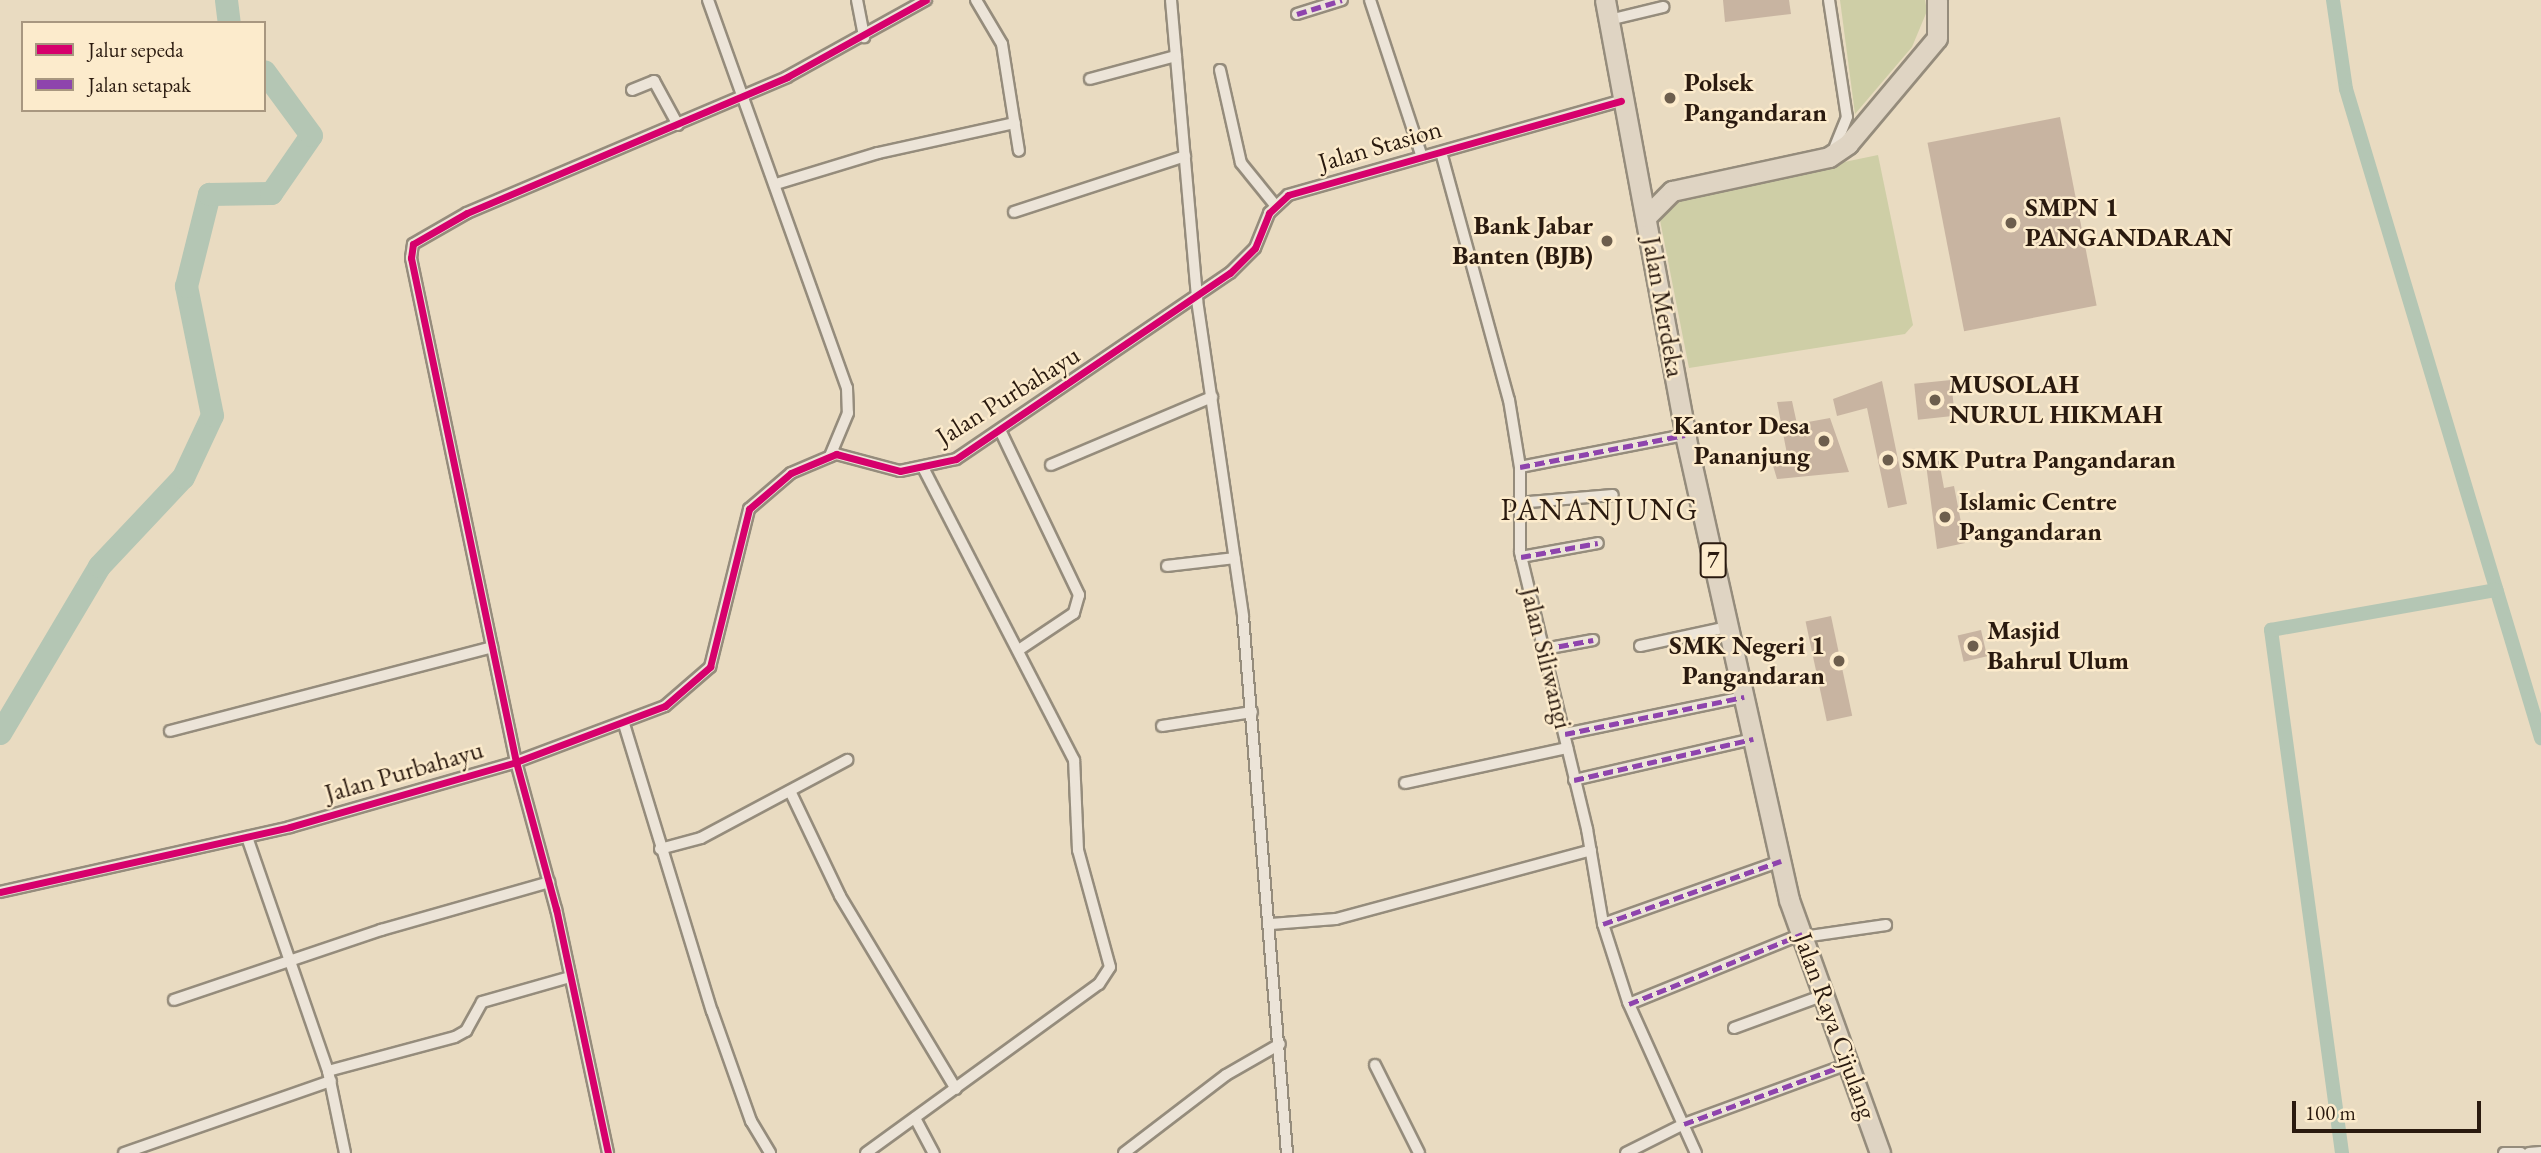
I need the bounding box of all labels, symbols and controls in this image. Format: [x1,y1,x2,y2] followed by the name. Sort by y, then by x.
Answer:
[21,21,266,112] legend
[88,36,184,63] text: Jalur sepeda
[1684,67,1827,128] place label: Polsek Pangandaran
[88,71,191,98] text: Jalan setapak
[1662,90,1678,106] marker: Polsek Pangandaran
[1315,114,1445,178] street label: Jalan Stasion
[2025,192,2233,254] place label: SMPN 1 PANGANDARAN
[1452,210,1593,272] place label: Bank Jabar Banten (BJB)
[2003,215,2019,231] marker: SMPN 1 PANGANDARAN
[1599,233,1615,249] marker: Bank Jabar Banten (BJB)
[1635,234,1691,380] street label: Jalan Merdeka
[930,339,1086,453] street label: Jalan Purbahayu
[1949,369,2163,430] place label: MUSOLAH NURUL HIKMAH
[1927,392,1943,408] marker: MUSOLAH NURUL HIKMAH
[1673,410,1810,472] place label: Kantor Desa Pananjung
[1816,433,1832,449] marker: Kantor Desa Pananjung
[1902,444,2176,476] place label: SMK Putra Pangandaran
[1880,452,1896,468] marker: SMK Putra Pangandaran
[1959,486,2117,548] place label: Islamic Centre Pangandaran
[1502,492,1698,528] district label: PANANJUNG
[1937,509,1953,525] marker: Islamic Centre Pangandaran
[1699,540,1727,580] road number: 7
[1513,584,1579,732] street label: Jalan Siliwangi
[1987,615,2129,676] place label: Masjid Bahrul Ulum
[1669,630,1825,692] place label: SMK Negeri 1 Pangandaran
[1965,638,1981,654] marker: Masjid Bahrul Ulum
[1831,653,1847,669] marker: SMK Negeri 1 Pangandaran
[321,734,487,810] street label: Jalan Purbahayu
[1787,929,1883,1123] street label: Jalan Raya Cijulang
[2296,1086,2485,1130] scale bar
[2305,1099,2356,1126] text: 100 m

